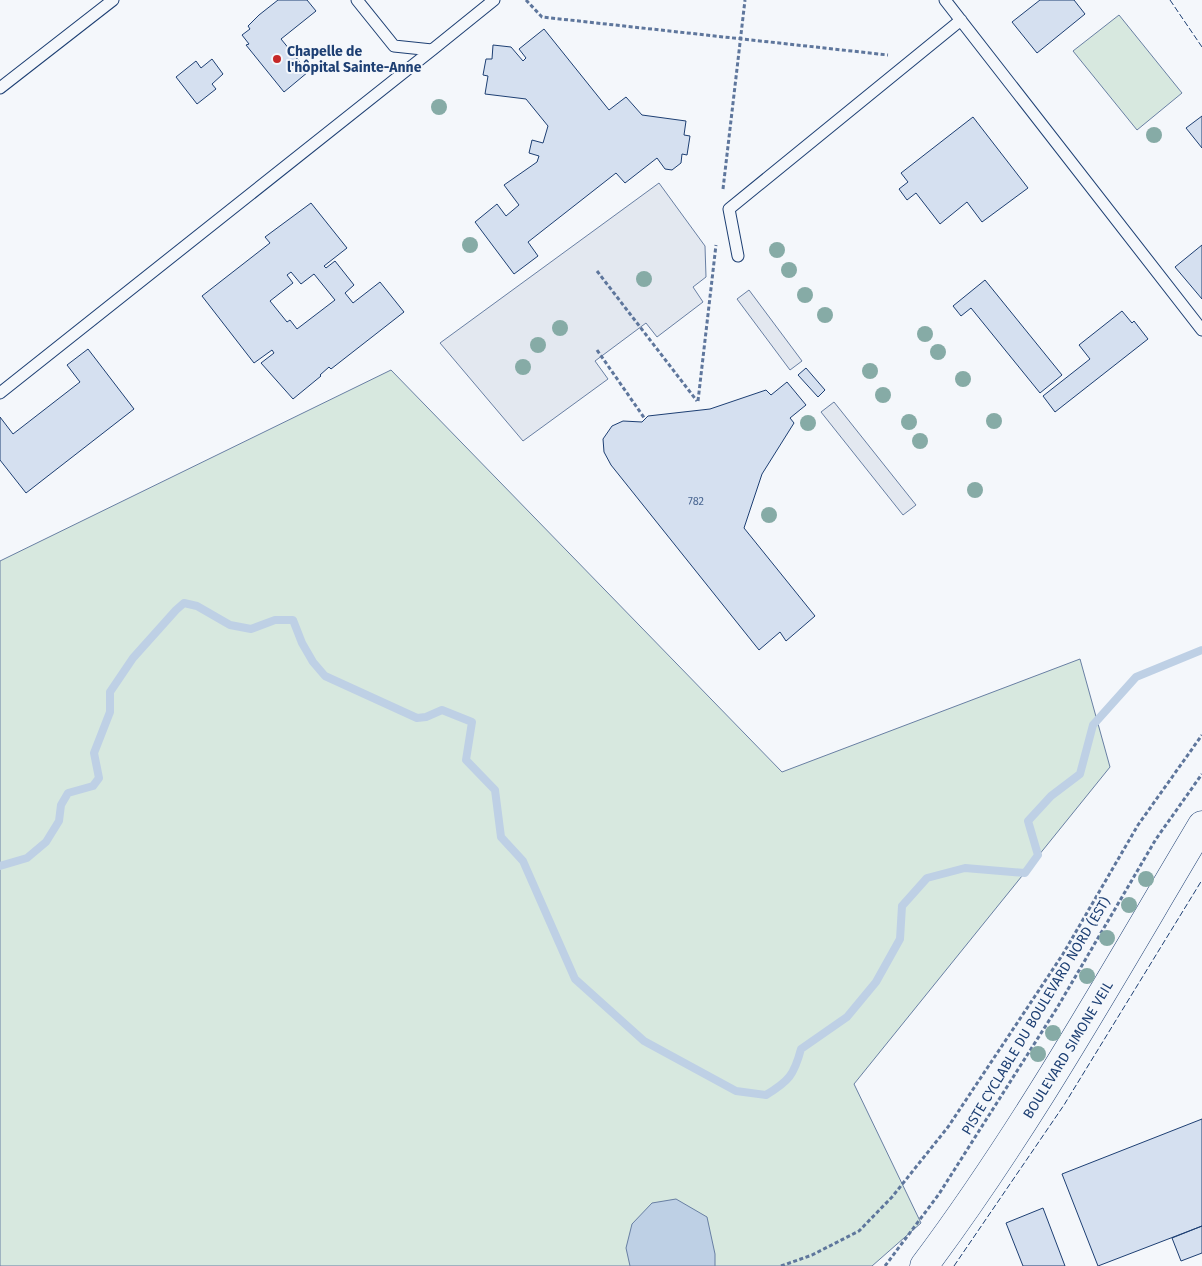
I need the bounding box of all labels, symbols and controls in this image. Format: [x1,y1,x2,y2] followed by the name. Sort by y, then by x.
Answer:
[287,43,422,76] place label: Chapelle de l'hôpital Sainte-Anne
[271,53,283,65] marker: Chapelle de l'hôpital Sainte-Anne
[688,495,704,508] house number: 782
[958,894,1114,1138] street label: PISTE CYCLABLE DU BOULEVARD NORD (EST)
[1019,978,1116,1122] street label: BOULEVARD SIMONE VEIL

